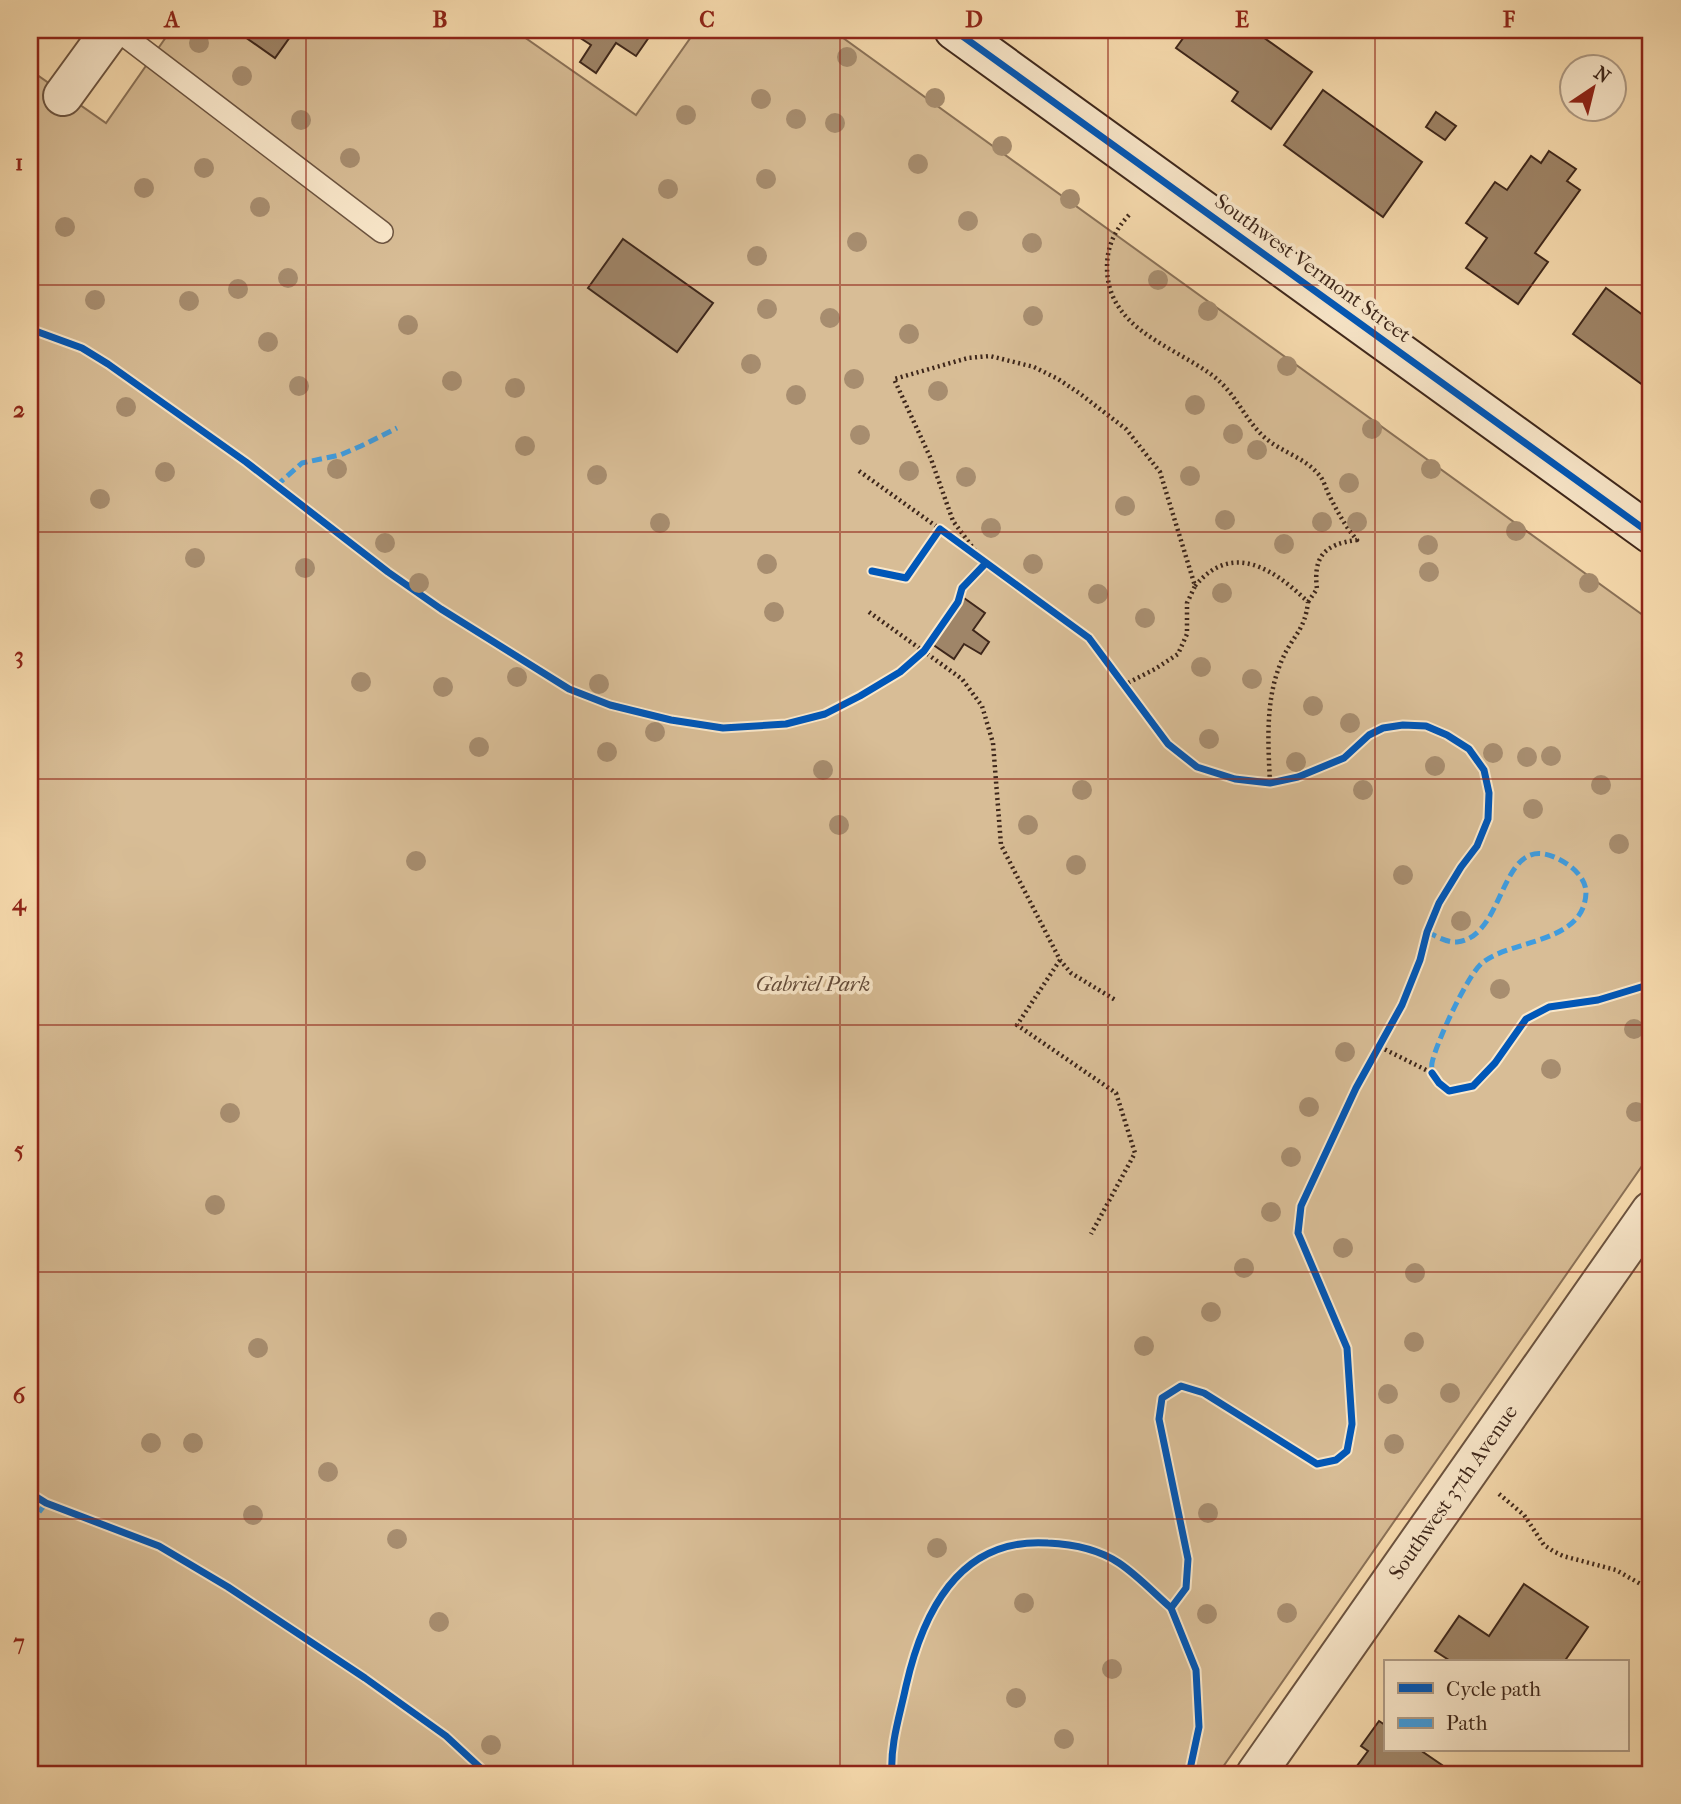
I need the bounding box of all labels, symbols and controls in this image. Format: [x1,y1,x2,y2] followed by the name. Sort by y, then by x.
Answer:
[163,6,181,33] text: A
[433,6,448,33] text: B
[699,6,715,33] text: C
[965,6,983,33] text: D
[1235,6,1249,33] text: E
[1502,6,1516,33] text: F
[1558,52,1628,122] north arrow
[1590,62,1615,88] text: N
[15,149,23,176] text: 1
[1210,189,1416,347] street label: Southwest Vermont Street
[13,396,25,423] text: 2
[14,642,24,669] text: 3
[11,889,27,916] text: 4
[756,972,870,996] park label: Gabriel Park
[14,1136,24,1163] text: 5
[13,1382,26,1409] text: 6
[1384,1400,1522,1584] street label: Southwest 37th Avenue
[12,1629,25,1656] text: 7
[1384,1660,1628,1752] legend
[1446,1677,1541,1701] text: Cycle path
[1446,1711,1488,1735] text: Path

